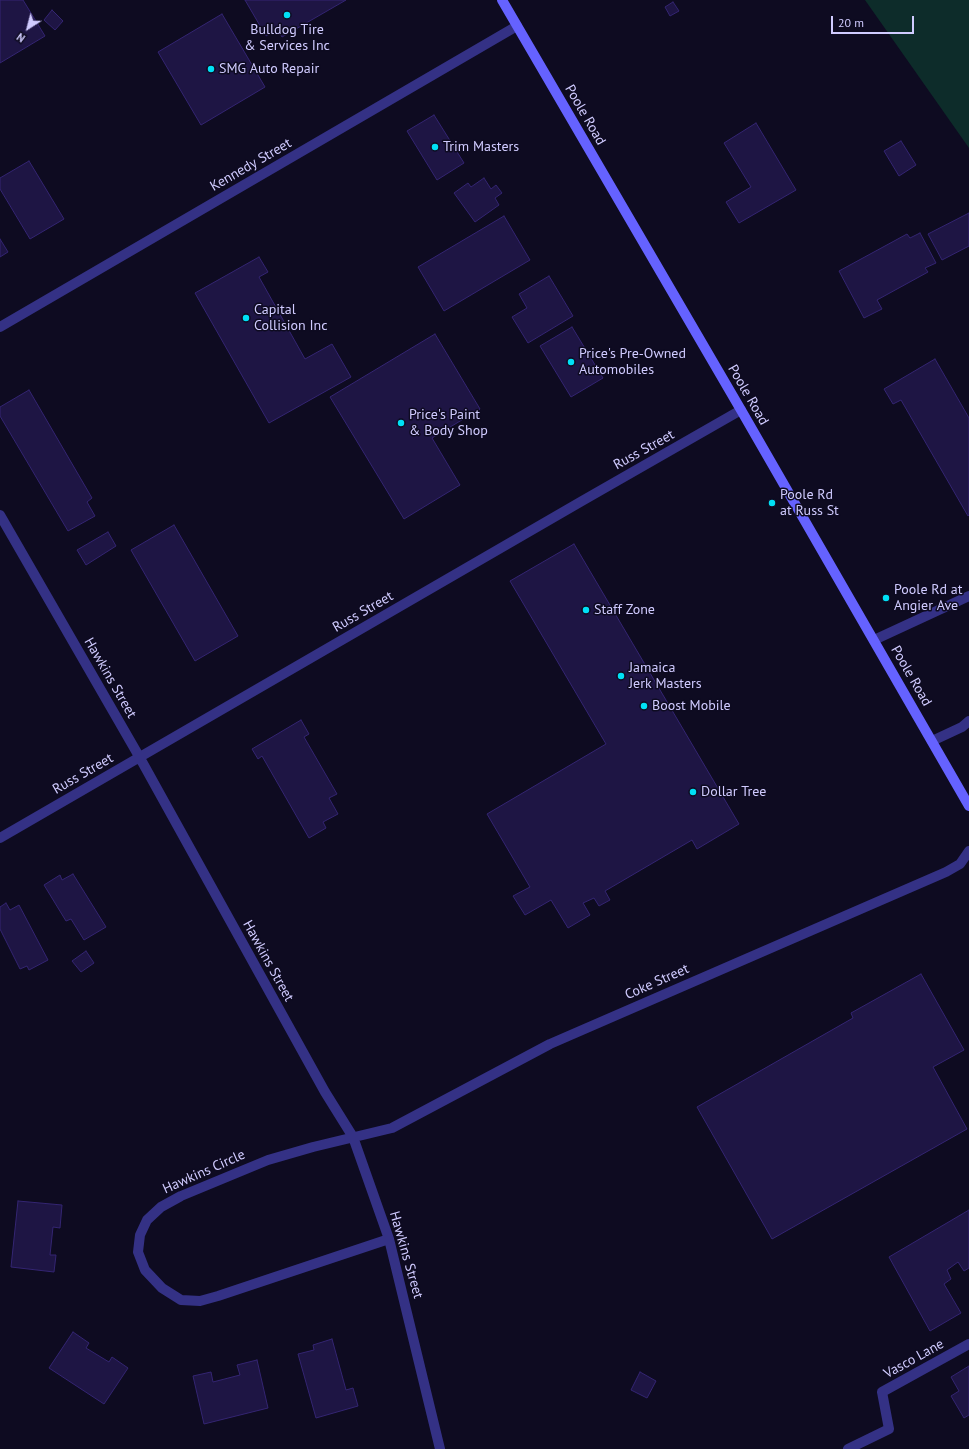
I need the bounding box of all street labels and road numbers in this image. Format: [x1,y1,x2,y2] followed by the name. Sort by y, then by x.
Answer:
[561,82,609,148] street label: Poole Road
[207,135,295,195] street label: Kennedy Street
[724,362,772,428] street label: Poole Road
[611,426,677,474] street label: Russ Street
[330,588,396,636] street label: Russ Street
[80,635,140,721] street label: Hawkins Street
[887,643,935,709] street label: Poole Road
[50,750,116,798] street label: Russ Street
[239,918,297,1004] street label: Hawkins Street
[622,960,692,1004] street label: Coke Street
[160,1146,248,1198] street label: Hawkins Circle
[386,1209,426,1301] street label: Hawkins Street
[881,1336,947,1382] street label: Vasco Lane

